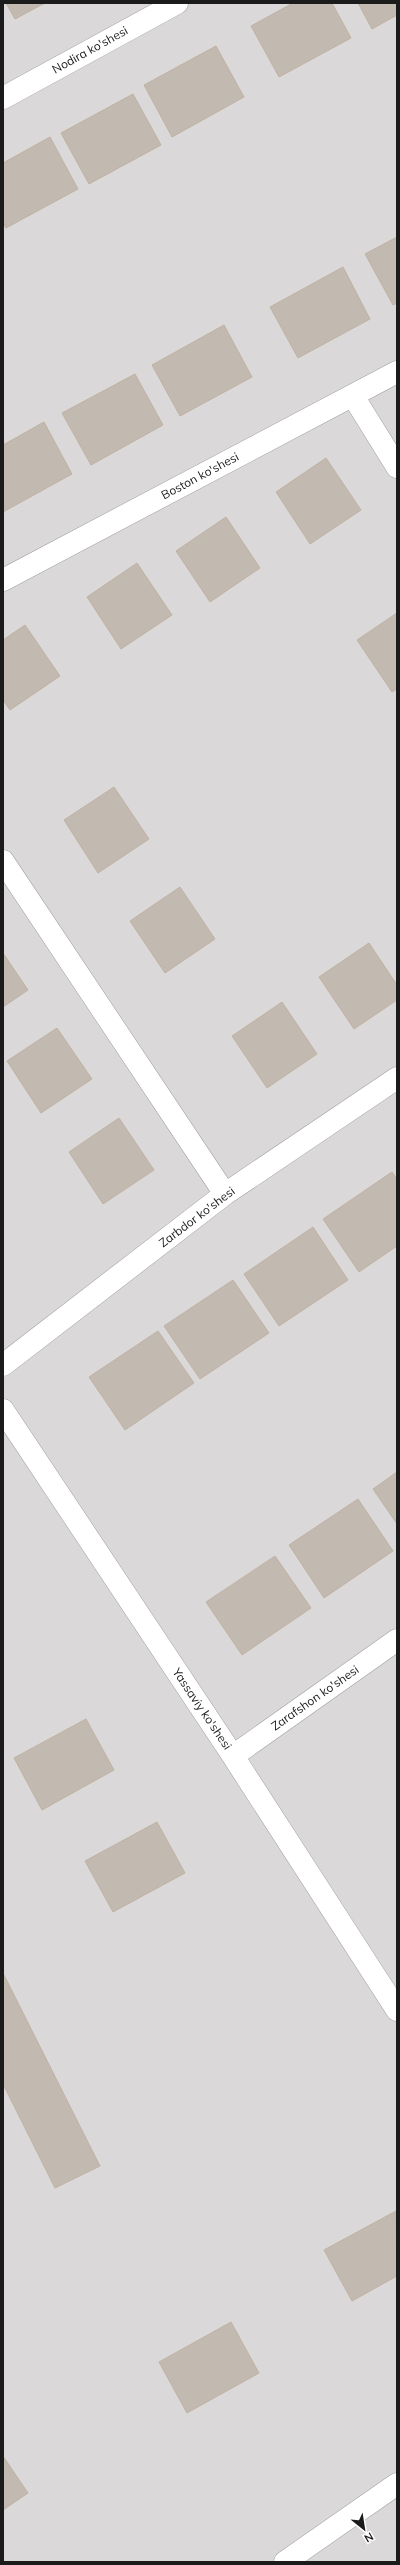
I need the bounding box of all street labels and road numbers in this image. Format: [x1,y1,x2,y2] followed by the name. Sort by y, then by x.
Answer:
[49,22,130,77] street label: Nodira ko'shesi
[158,449,241,502] street label: Boston ko'shesi
[156,1183,238,1250] street label: Zarbdor ko'shesi
[268,1662,362,1733] street label: Zarafshon ko'shesi
[169,1664,235,1752] street label: Yassaviy ko'shesi

